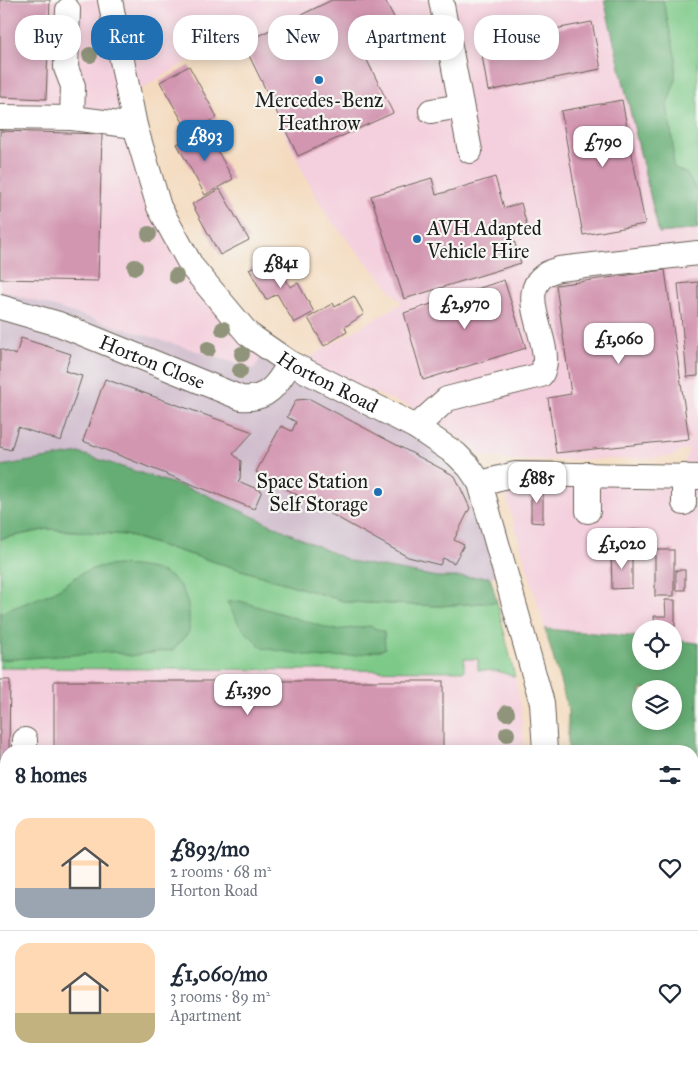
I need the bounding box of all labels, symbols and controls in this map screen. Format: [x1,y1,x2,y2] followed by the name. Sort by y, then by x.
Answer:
[15,15,81,60] chip: Buy
[91,15,163,60] chip: Rent
[173,15,258,60] chip: Filters
[268,15,338,60] chip: New
[348,15,464,60] chip: Apartment
[474,15,559,60] chip: House
[313,74,325,86] marker: Mercedes-Benz Heathrow
[255,88,383,135] place label: Mercedes-Benz Heathrow
[175,120,235,162] pin: £893
[188,126,222,145] text: £893
[573,126,633,168] pin: £790
[584,132,622,151] text: £790
[426,216,542,263] place label: AVH Adapted Vehicle Hire
[411,233,423,245] marker: AVH Adapted Vehicle Hire
[251,246,311,289] pin: £841
[264,253,298,272] text: £841
[424,288,506,330] pin: £2,970
[440,294,490,313] text: £2,970
[578,322,660,365] pin: £1,060
[595,329,643,348] text: £1,060
[96,330,209,394] street label: Horton Close
[273,346,382,418] street label: Horton Road
[507,462,567,504] pin: £885
[519,468,555,487] text: £885
[256,469,368,517] place label: Space Station Self Storage
[372,486,384,498] marker: Space Station Self Storage
[581,528,663,570] pin: £1,020
[598,534,646,553] text: £1,020
[632,620,682,730] map controls
[632,620,682,670] button: locate
[207,674,289,716] pin: £1,390
[225,680,271,699] text: £1,390
[632,680,682,730] button: layers
[656,761,684,789] icon: filters
[15,762,87,788] text: 8 homes
[170,836,249,862] text: £893/mo
[55,838,115,898] icon: home
[656,854,684,882] icon: heart
[170,862,271,881] text: 2 rooms · 68 m²
[170,881,258,900] text: Horton Road
[170,961,268,987] text: £1,060/mo
[55,963,115,1023] icon: home
[656,979,684,1007] icon: heart
[170,987,270,1006] text: 3 rooms · 89 m²
[170,1006,242,1025] text: Apartment

